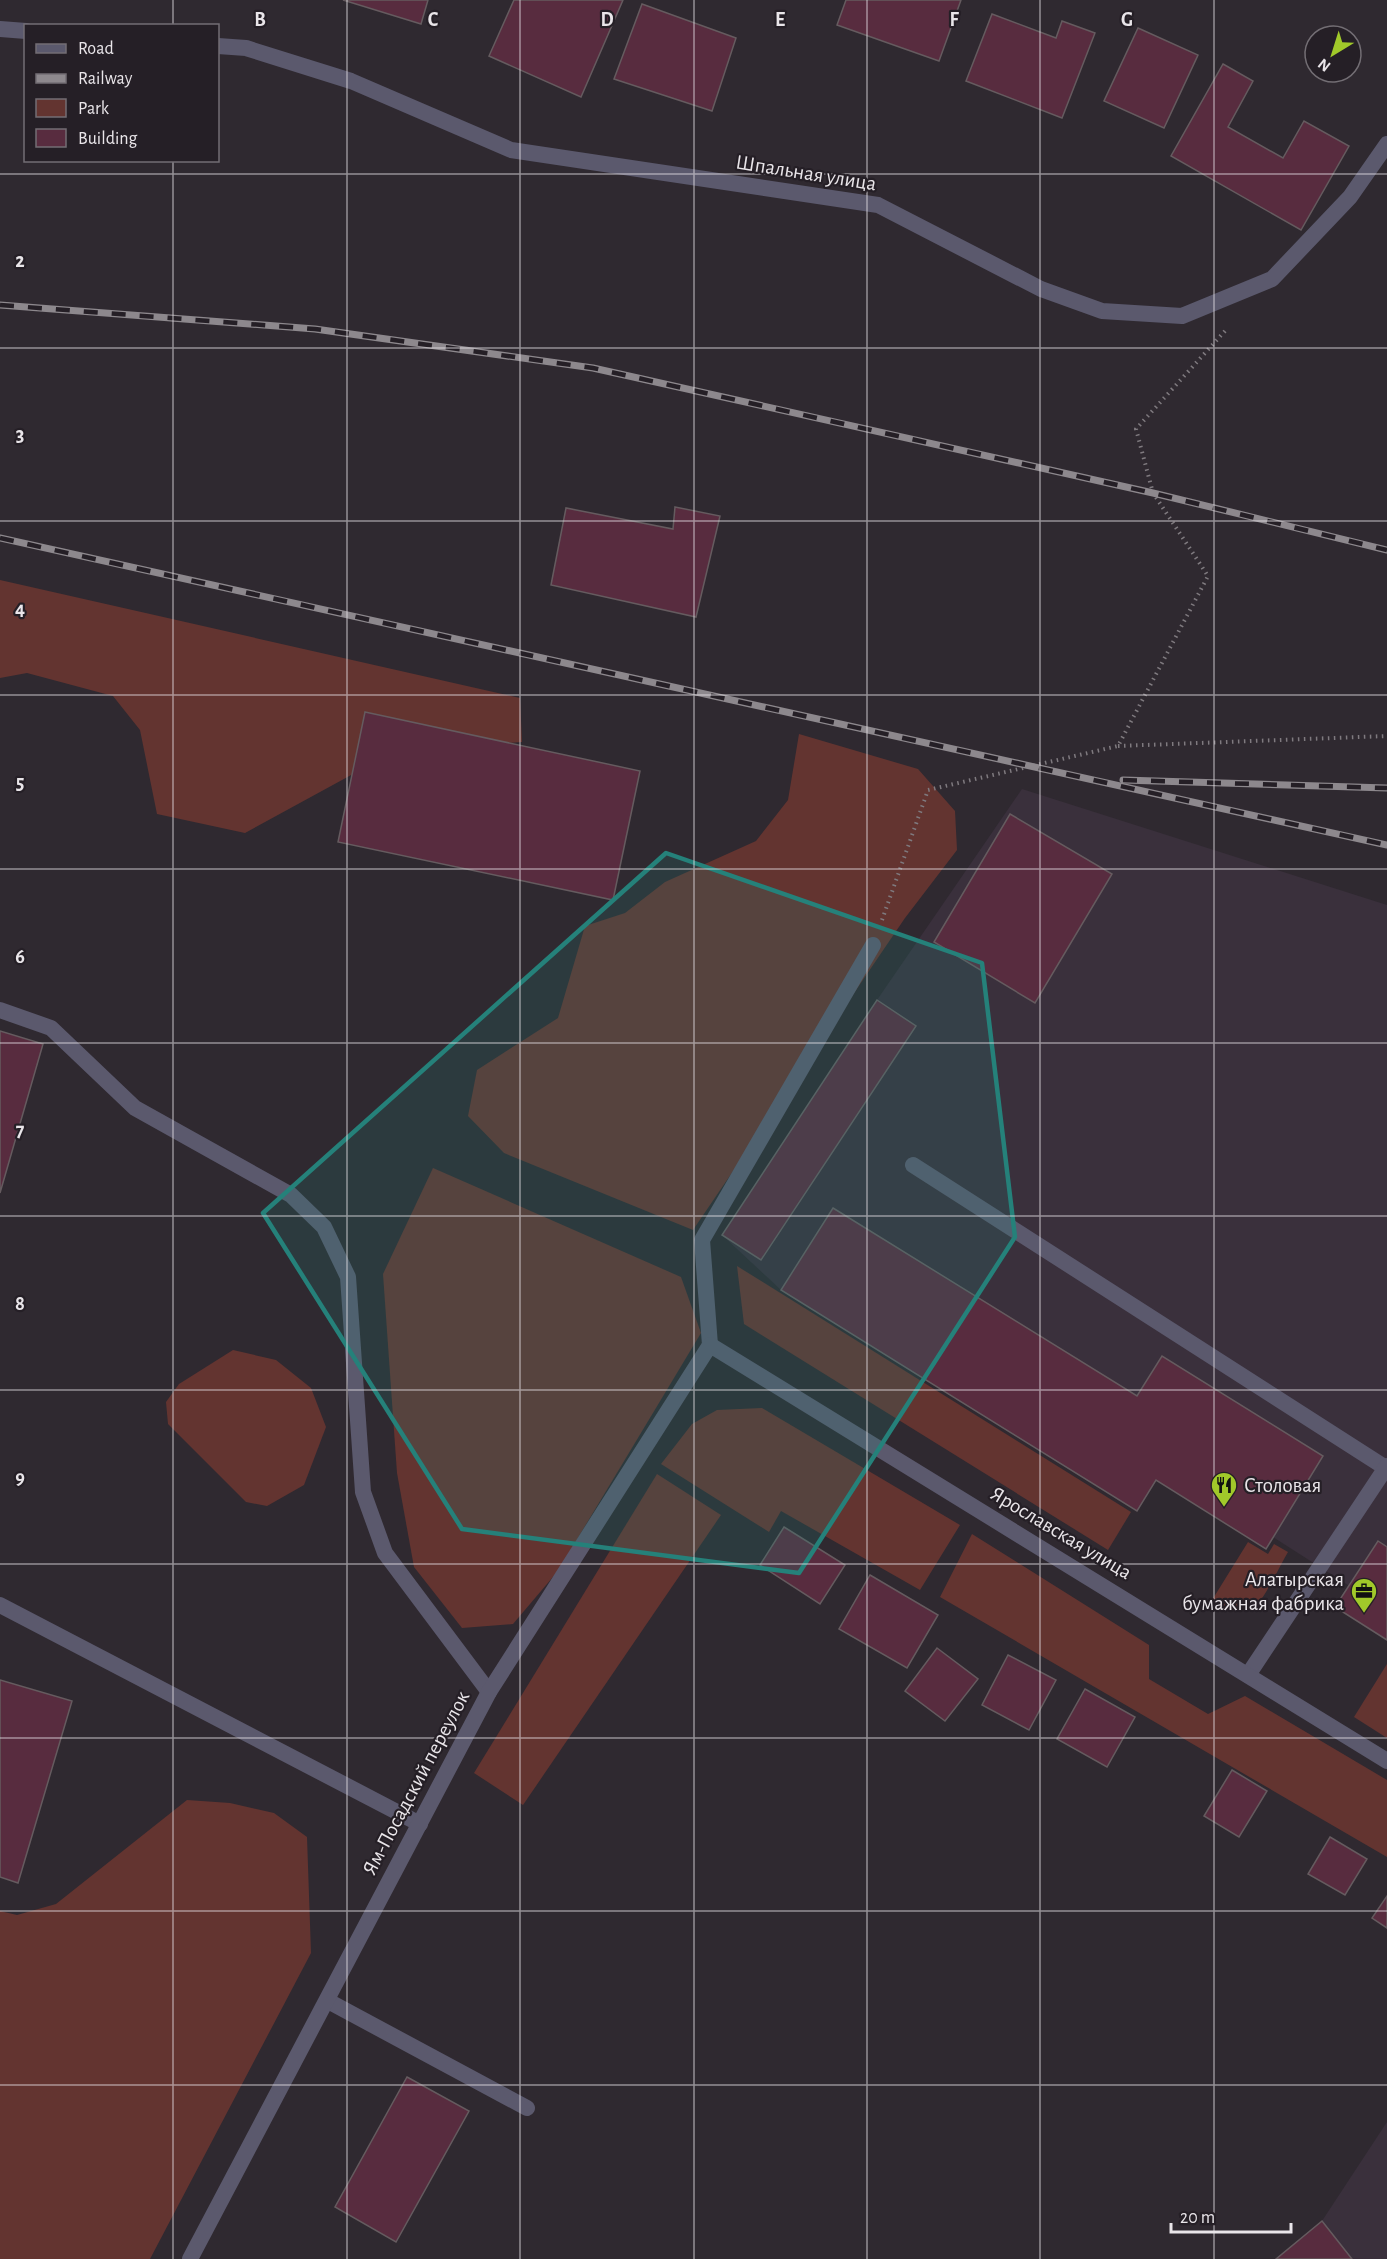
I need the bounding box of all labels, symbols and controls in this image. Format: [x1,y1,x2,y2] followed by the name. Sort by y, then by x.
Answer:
[254,10,266,30] text: B
[428,10,439,30] text: C
[600,10,614,30] text: D
[775,10,785,30] text: E
[949,10,959,30] text: F
[1121,10,1133,30] text: G
[24,24,219,162] legend
[1303,24,1363,84] north arrow
[78,40,114,58] text: Road
[1315,55,1334,75] text: N
[78,70,133,88] text: Railway
[78,100,110,118] text: Park
[78,130,138,148] text: Building
[734,152,878,195] street label: Шпальная улица
[15,251,25,271] text: 2
[16,425,24,445] text: 3
[15,599,25,619] text: 4
[16,773,24,793] text: 5
[15,947,25,967] text: 6
[16,1120,25,1140] text: 7
[15,1294,25,1314] text: 8
[15,1468,25,1488] text: 9
[1209,1470,1239,1508] restaurant icon: Столовая
[1244,1475,1321,1496] place label: Столовая
[987,1483,1136,1584] street label: Ярославская улица
[1182,1569,1344,1614] place label: Алатырская бумажная фабрика
[1349,1576,1379,1614] office icon: Алатырская бумажная фабрика
[359,1687,474,1878] street label: Ям-Посадский переулок
[1171,2196,1291,2234] scale bar
[1180,2209,1215,2227] text: 20 m

